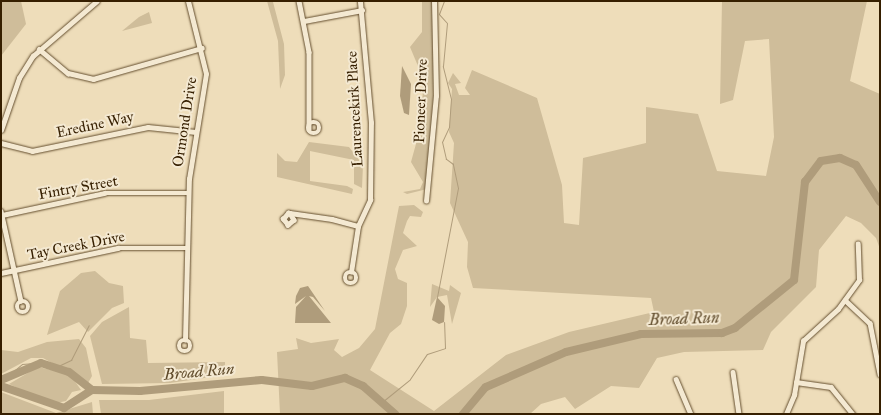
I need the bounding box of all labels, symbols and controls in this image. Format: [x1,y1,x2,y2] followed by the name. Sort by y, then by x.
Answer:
[343,51,367,167] street label: Laurencekirk Place
[411,58,431,144] street label: Pioneer Drive
[169,76,201,168] street label: Ormond Drive
[55,108,135,142] street label: Eredine Way
[37,172,119,204] street label: Fintry Street
[26,228,126,264] street label: Tay Creek Drive
[648,308,720,330] water label: Broad Run
[163,359,235,385] water label: Broad Run

